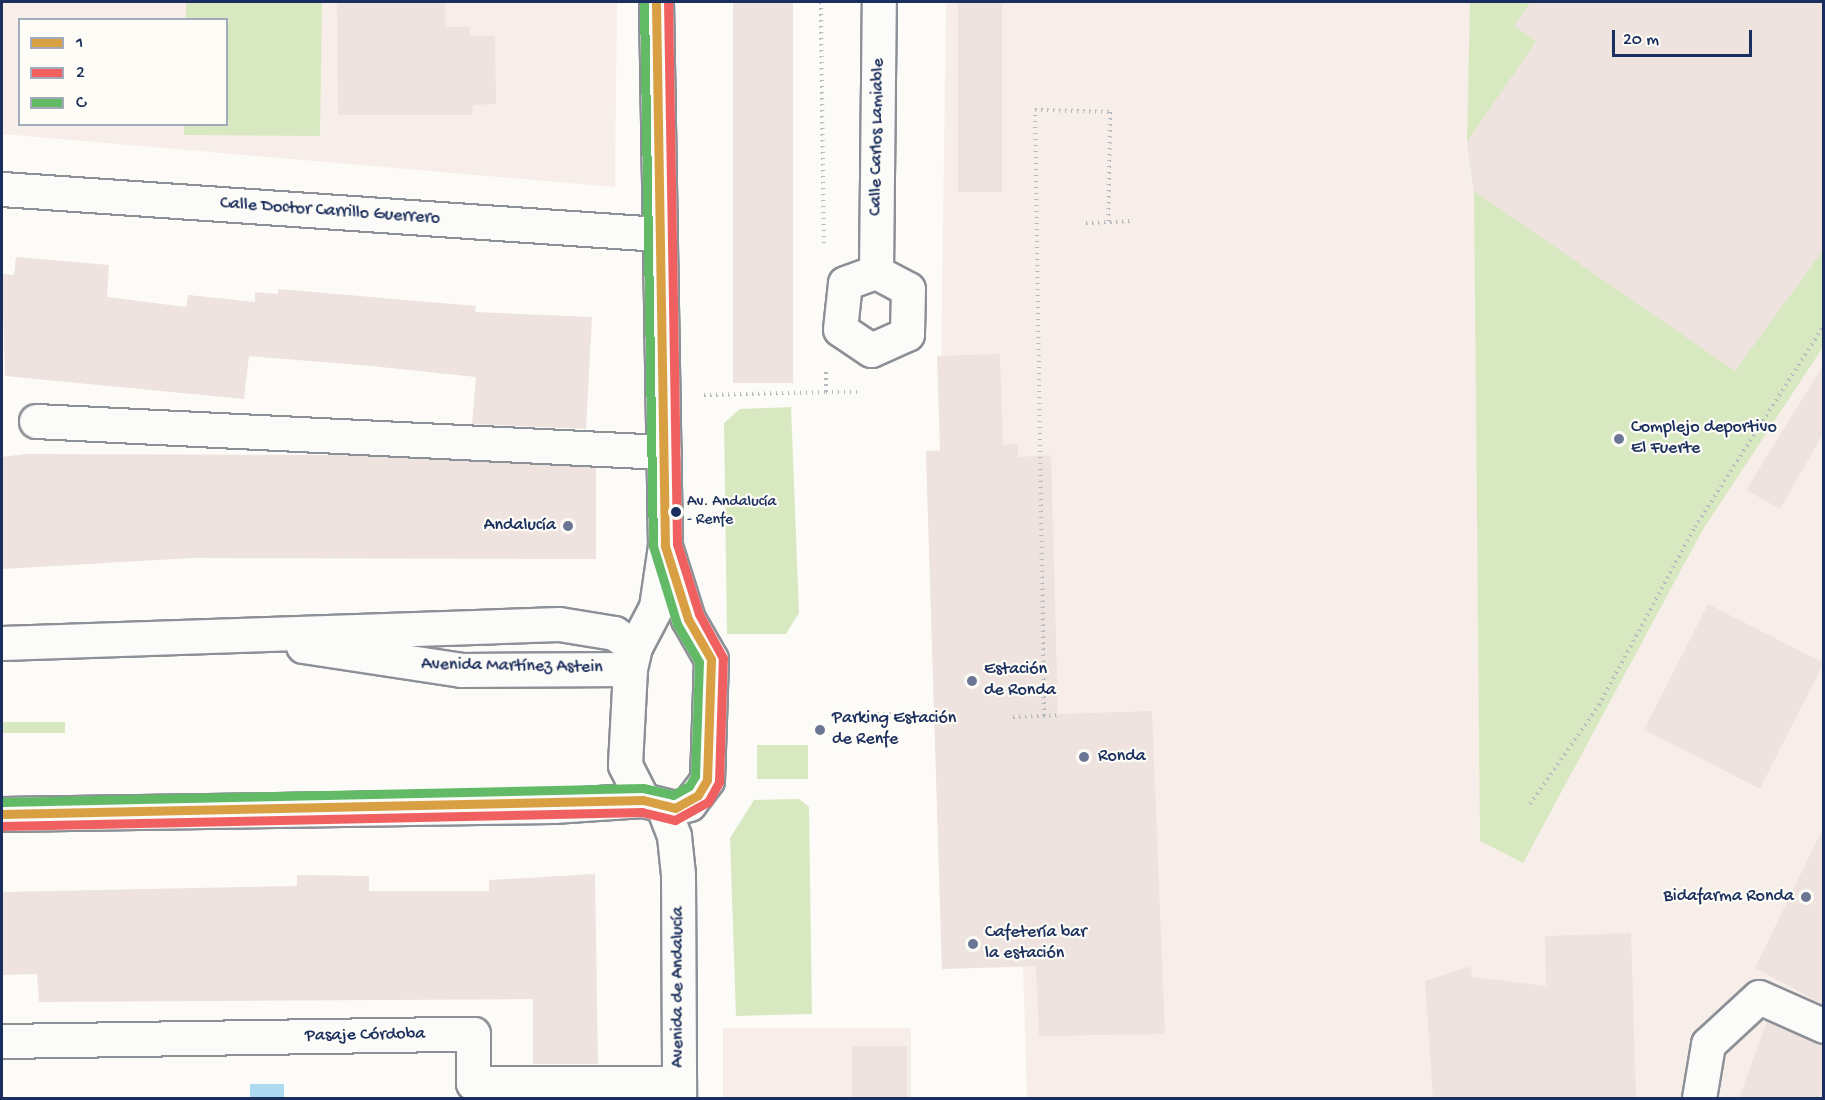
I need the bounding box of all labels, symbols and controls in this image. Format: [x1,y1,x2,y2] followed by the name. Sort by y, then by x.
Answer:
[18,18,228,126] legend
[1615,18,1754,56] scale bar
[1623,30,1659,51] text: 20 m
[76,33,83,54] text: 1
[866,58,890,216] street label: Calle Carlos Lamiable
[76,63,85,84] text: 2
[76,93,86,114] text: C
[219,194,441,230] street label: Calle Doctor Carrillo Guerrero
[1631,418,1777,460] place label: Complejo deportivo El Fuerte
[1612,432,1626,446] marker: Complejo deportivo El Fuerte
[687,493,776,531] place label: Av. Andalucía - Renfe
[670,506,682,518] marker: Av. Andalucía - Renfe
[484,515,556,537] place label: Andalucía
[561,519,575,533] marker: Andalucía
[421,655,603,679] street label: Avenida Martínez Astein
[984,660,1056,702] place label: Estación de Ronda
[965,674,979,688] marker: Estación de Ronda
[832,709,956,752] place label: Parking Estación de Renfe
[813,723,827,737] marker: Parking Estación de Renfe
[1098,746,1146,768] place label: Ronda
[1075,748,1093,766] marker: Ronda
[1664,886,1794,908] place label: Bidafarma Ronda
[1799,890,1813,904] marker: Bidafarma Ronda
[668,906,690,1068] street label: Avenida de Andalucía
[985,923,1087,966] place label: Cafetería bar la estación
[966,937,980,951] marker: Cafetería bar la estación
[305,1024,425,1048] street label: Pasaje Córdoba

